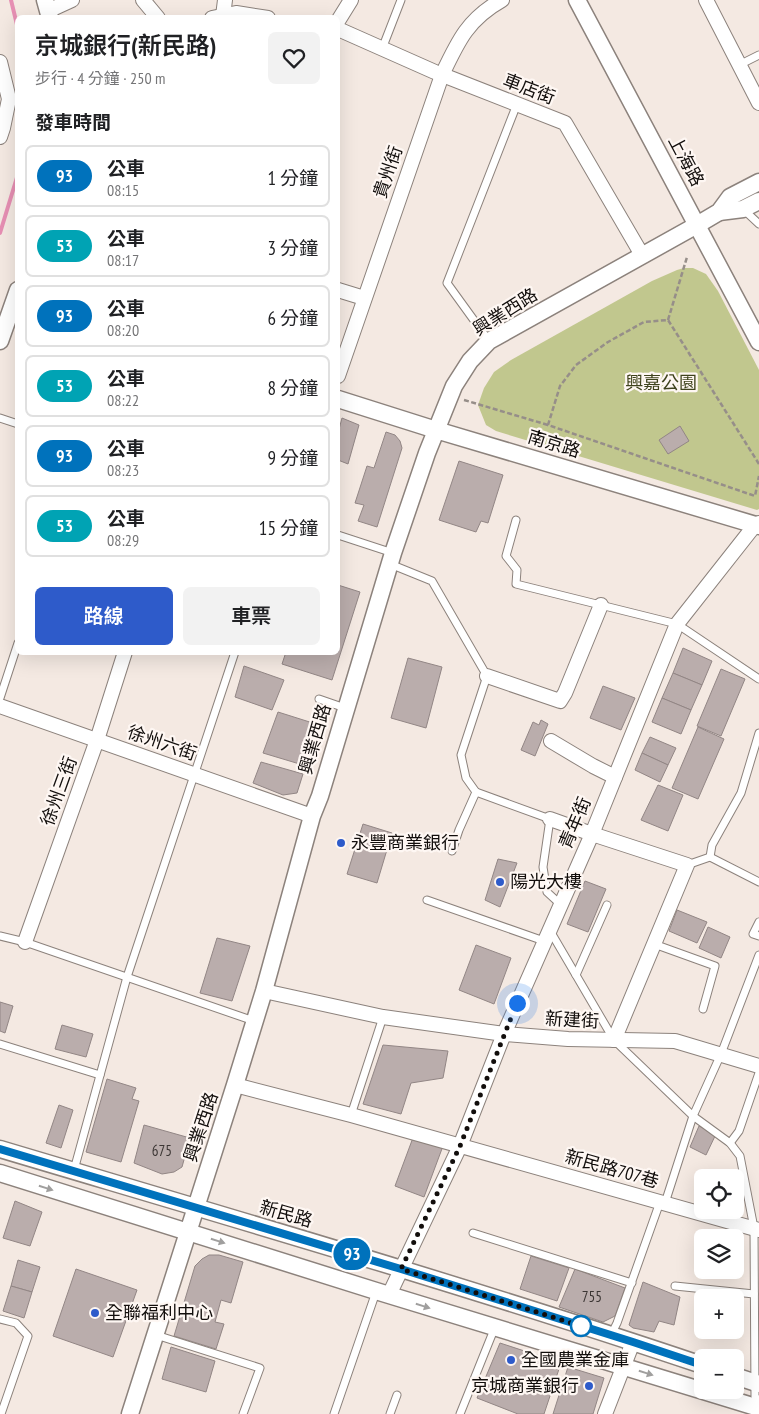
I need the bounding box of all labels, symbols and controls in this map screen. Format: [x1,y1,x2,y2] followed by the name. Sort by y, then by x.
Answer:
[35,30,216,61] text: 京城銀行(新民路)
[268,32,320,84] button: heart
[35,68,165,88] text: 步行 · 4 分鐘 · 250 m
[500,68,559,109] street label: 車店街
[35,110,111,134] text: 發車時間
[664,132,709,190] street label: 上海路
[368,143,407,201] street label: 貴州街
[107,156,145,180] text: 公車
[56,164,73,187] text: 93
[267,166,318,190] text: 1 分鐘
[107,180,139,200] text: 08:15
[107,226,145,250] text: 公車
[56,234,73,257] text: 53
[267,236,318,260] text: 3 分鐘
[107,250,139,270] text: 08:17
[468,283,541,340] street label: 興業西路
[107,296,145,320] text: 公車
[56,304,73,327] text: 93
[267,306,318,330] text: 6 分鐘
[107,320,139,340] text: 08:20
[107,366,145,390] text: 公車
[625,371,697,394] park label: 興嘉公園
[56,374,73,397] text: 53
[267,376,318,400] text: 8 分鐘
[107,390,139,410] text: 08:22
[525,425,583,462] street label: 南京路
[107,436,145,460] text: 公車
[56,444,73,467] text: 93
[267,446,318,470] text: 9 分鐘
[107,460,139,480] text: 08:23
[107,506,145,530] text: 公車
[56,514,73,537] text: 53
[259,516,318,540] text: 15 分鐘
[107,530,139,550] text: 08:29
[35,587,173,645] button: 路線
[183,587,320,645] button: 車票
[294,701,335,777] street label: 興業西路
[124,720,200,765] street label: 徐州六街
[35,753,82,829] street label: 徐州三街
[553,793,596,852] street label: 青年街
[351,831,459,854] place label: 永豐商業銀行
[335,837,347,849] marker: 永豐商業銀行
[510,870,582,893] place label: 陽光大樓
[494,876,506,888] marker: 陽光大樓
[505,991,530,1016] your location
[544,1007,600,1032] street label: 新建街
[178,1089,223,1165] street label: 興業西路
[152,1141,172,1160] house number: 675
[563,1144,662,1193] street label: 新民路707巷
[694,1169,744,1399] map controls
[694,1169,744,1219] button: locate
[39,1184,54,1192] one-way arrow
[257,1195,315,1232] street label: 新民路
[694,1229,744,1279] button: layers
[211,1238,226,1245] one-way arrow
[330,1238,374,1270] line badge: 93
[343,1242,361,1265] text: 93
[582,1287,602,1306] house number: 755
[694,1289,744,1339] button: +
[105,1301,213,1324] place label: 全聯福利中心
[416,1302,431,1310] one-way arrow
[89,1307,101,1319] marker: 全聯福利中心
[570,1315,592,1337] unlabelled marker
[521,1348,629,1371] place label: 全國農業金庫
[694,1349,744,1399] button: −
[505,1354,517,1366] marker: 全國農業金庫
[639,1369,654,1377] one-way arrow
[471,1374,579,1397] place label: 京城商業銀行
[583,1380,595,1392] marker: 京城商業銀行

